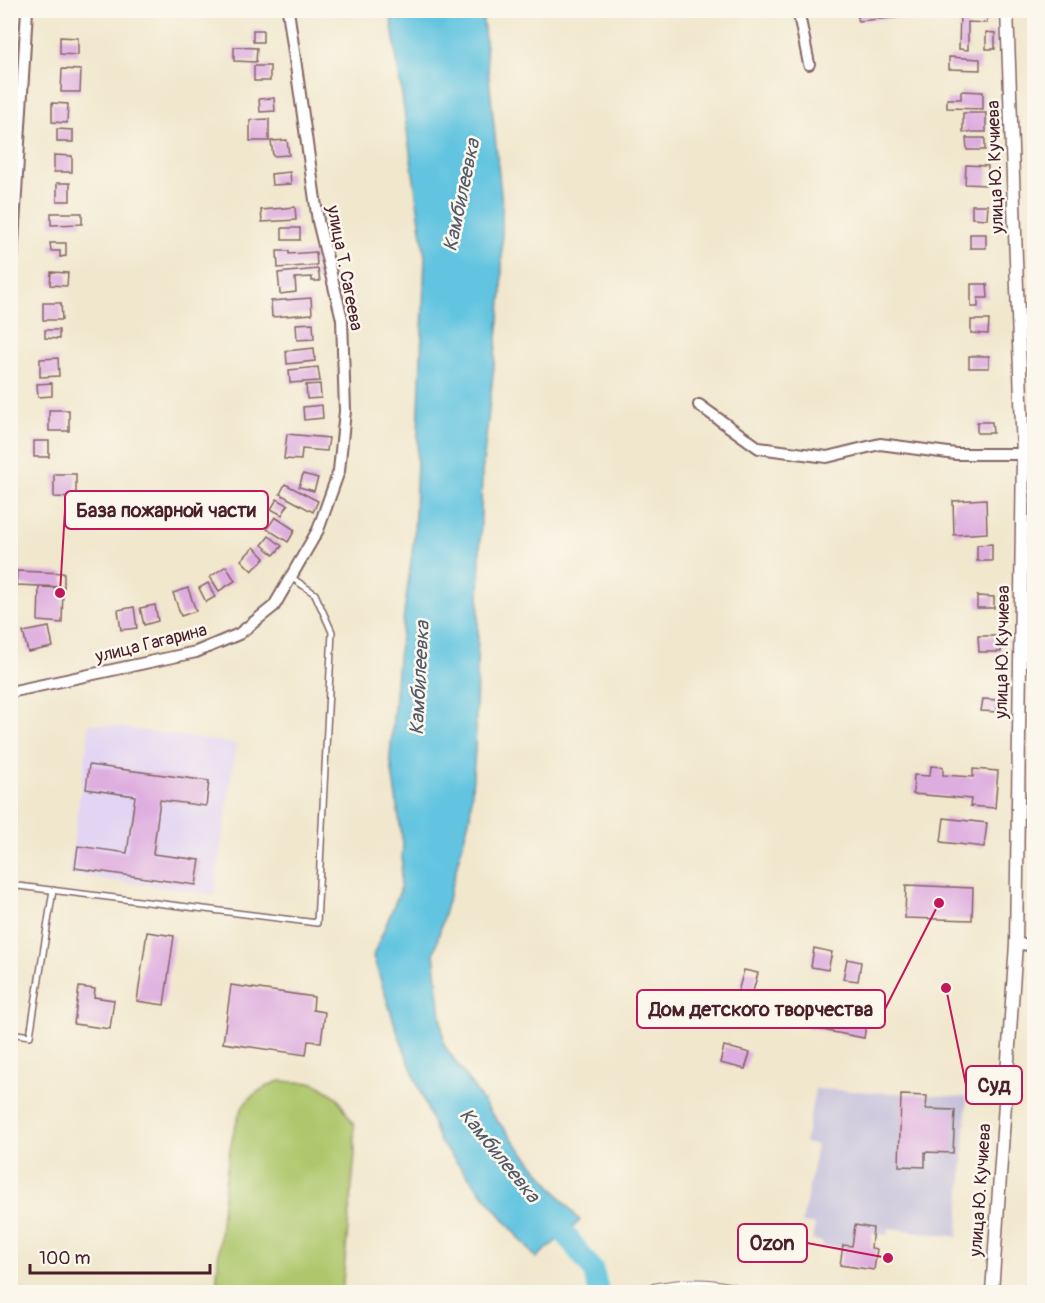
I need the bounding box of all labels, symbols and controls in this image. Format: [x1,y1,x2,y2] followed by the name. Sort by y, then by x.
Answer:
[982,100,1009,235] street label: улица Ю. Кучиева
[437,135,486,253] water label: Камбилеевка
[321,203,368,333] street label: улица Т. Сагеева
[65,491,268,529] callout: База пожарной части
[76,498,256,523] text: База пожарной части
[990,585,1015,720] street label: улица Ю. Кучиева
[92,619,209,669] street label: улица Гагарина
[404,619,435,736] water label: Камбилеевка
[637,990,885,1028] callout: Дом детского творчества
[648,997,873,1022] text: Дом детского творчества
[966,1066,1022,1104] callout: Суд
[978,1073,1011,1098] text: Суд
[454,1103,546,1209] water label: Камбилеевка
[964,1123,997,1258] street label: улица Ю. Кучиева
[738,1224,807,1262] callout: Ozon
[750,1231,794,1256] text: Ozon
[30,1237,210,1275] scale bar
[39,1247,91,1270] text: 100 m

